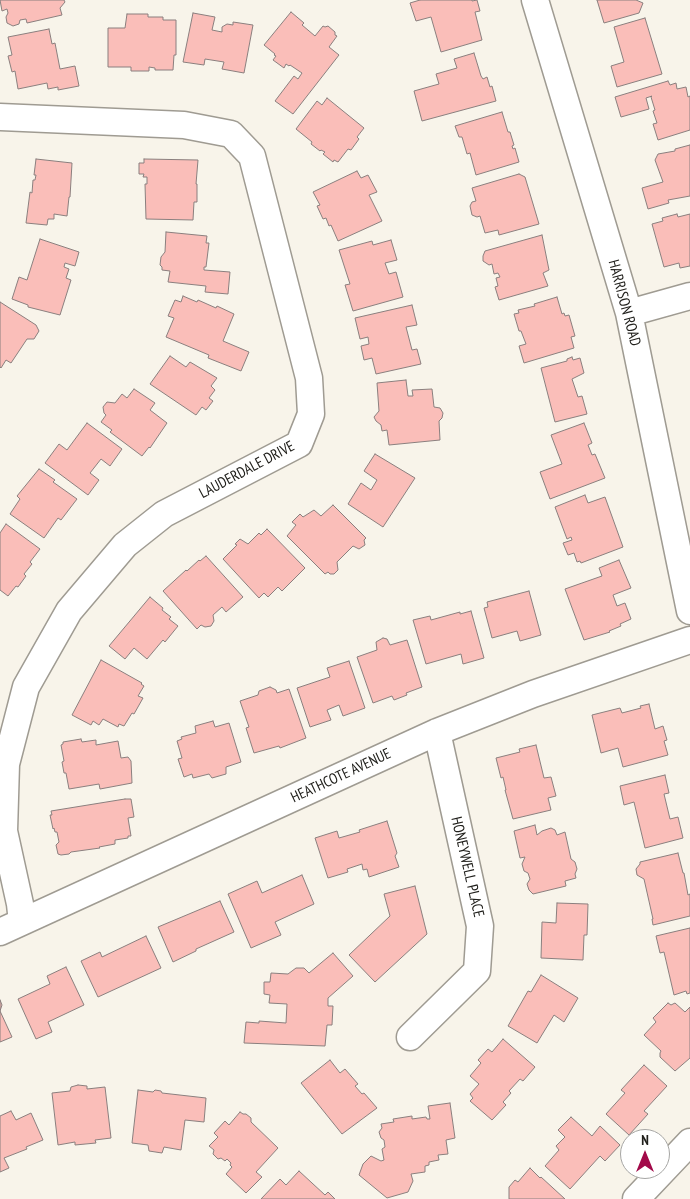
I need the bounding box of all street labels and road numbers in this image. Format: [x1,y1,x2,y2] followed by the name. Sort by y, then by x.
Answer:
[604,258,644,348] street label: HARRISON ROAD
[196,437,298,503] street label: LAUDERDALE DRIVE
[288,745,394,807] street label: HEATHCOTE AVENUE
[447,815,487,919] street label: HONEYWELL PLACE

